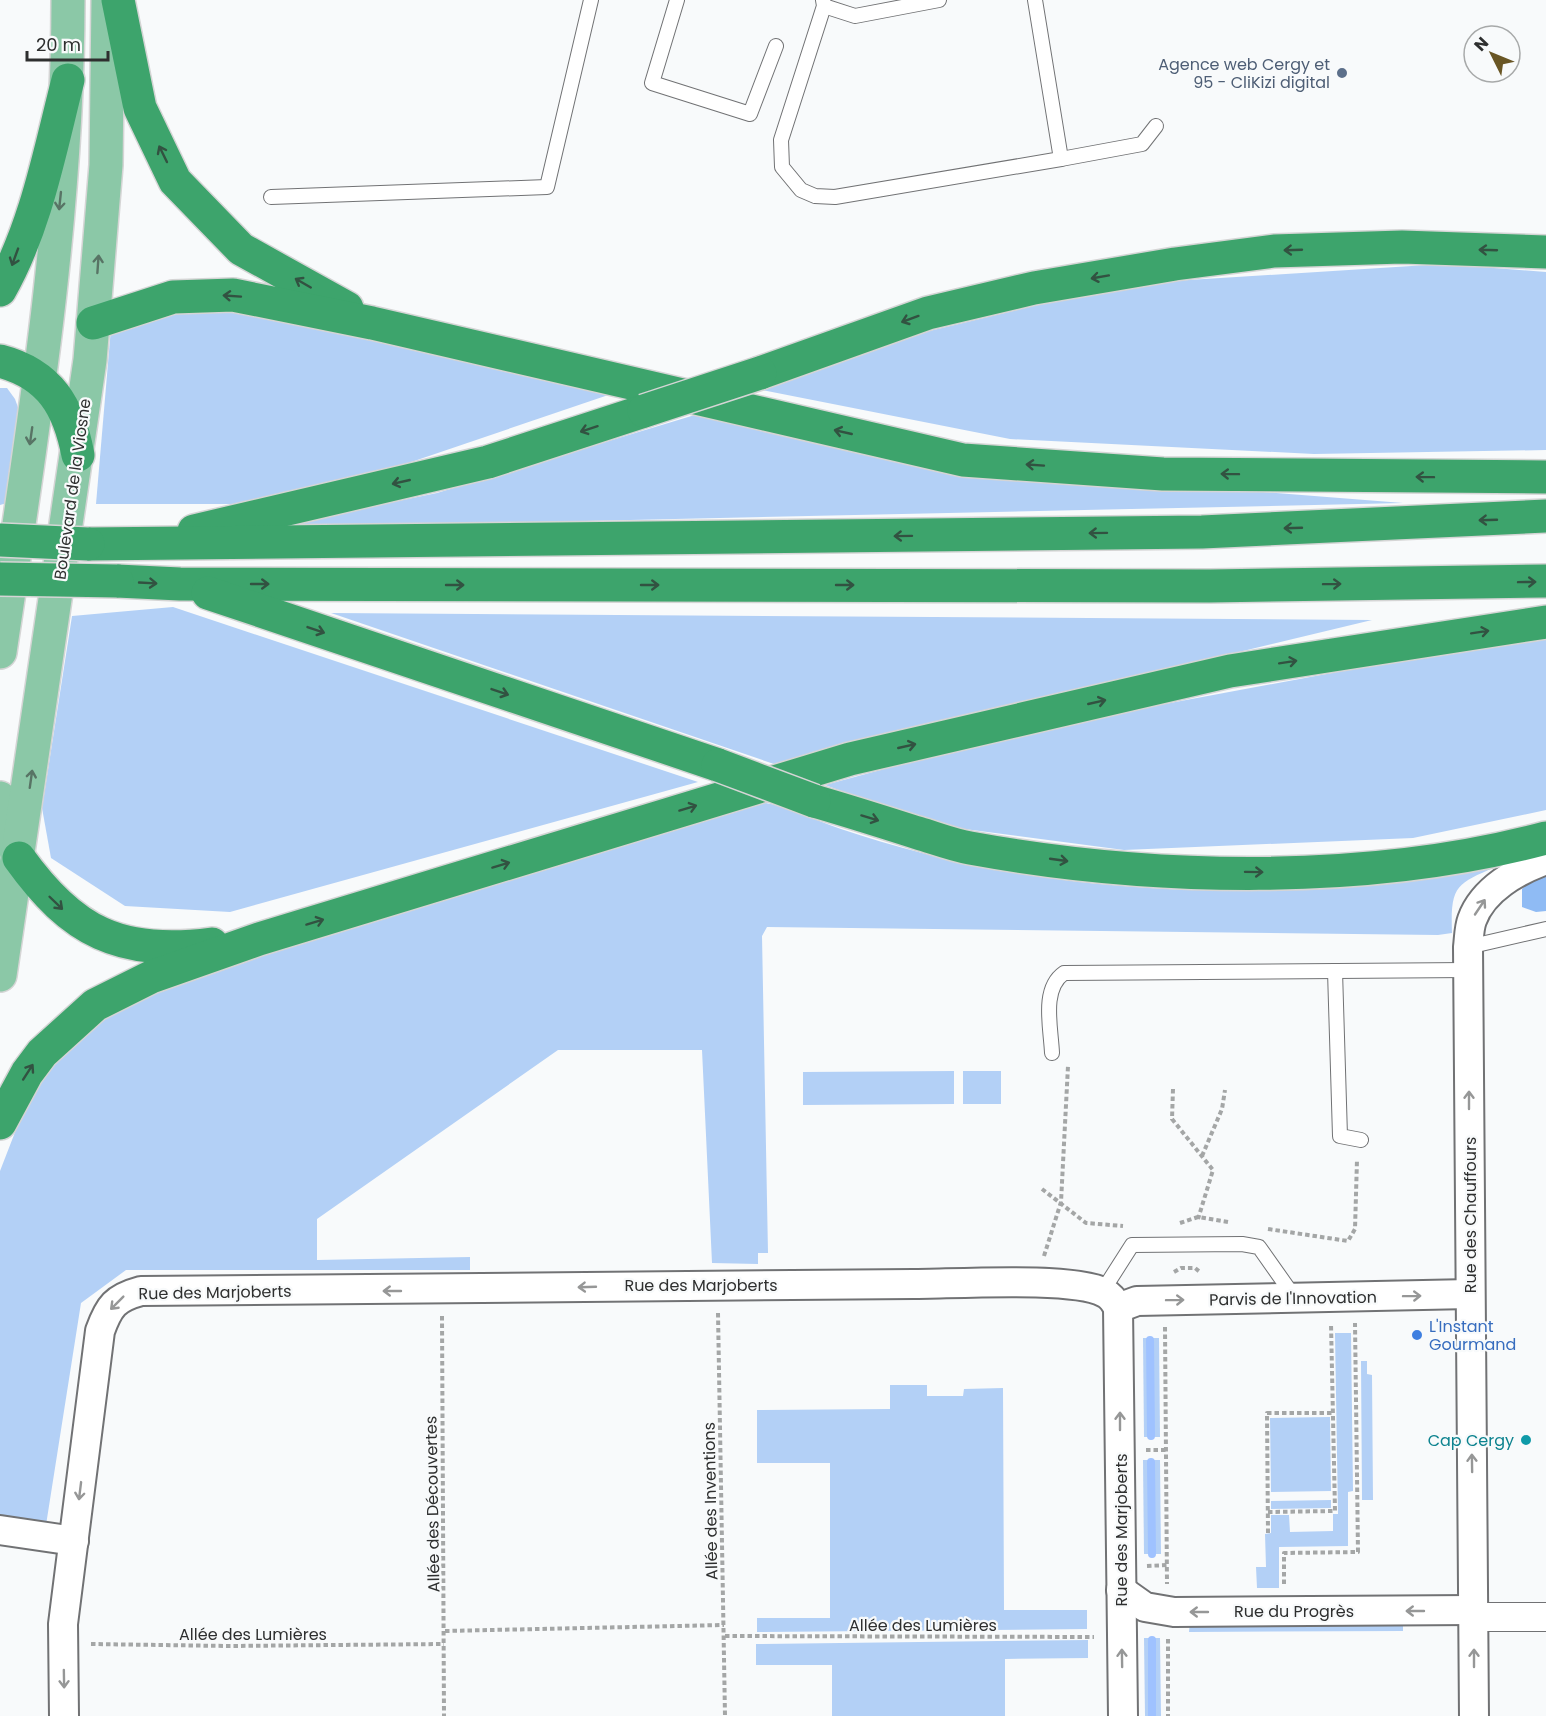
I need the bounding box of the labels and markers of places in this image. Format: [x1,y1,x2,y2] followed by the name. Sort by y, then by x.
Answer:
[1158,53,1330,94] place label: Agence web Cergy et 95 - CliKizi digital
[1335,66,1349,80] marker: Agence web Cergy et 95 - CliKizi digital
[1429,1315,1516,1356] place label: L'Instant Gourmand
[1410,1328,1424,1342] marker: L'Instant Gourmand
[1428,1429,1514,1452] place label: Cap Cergy
[1519,1433,1533,1447] marker: Cap Cergy

